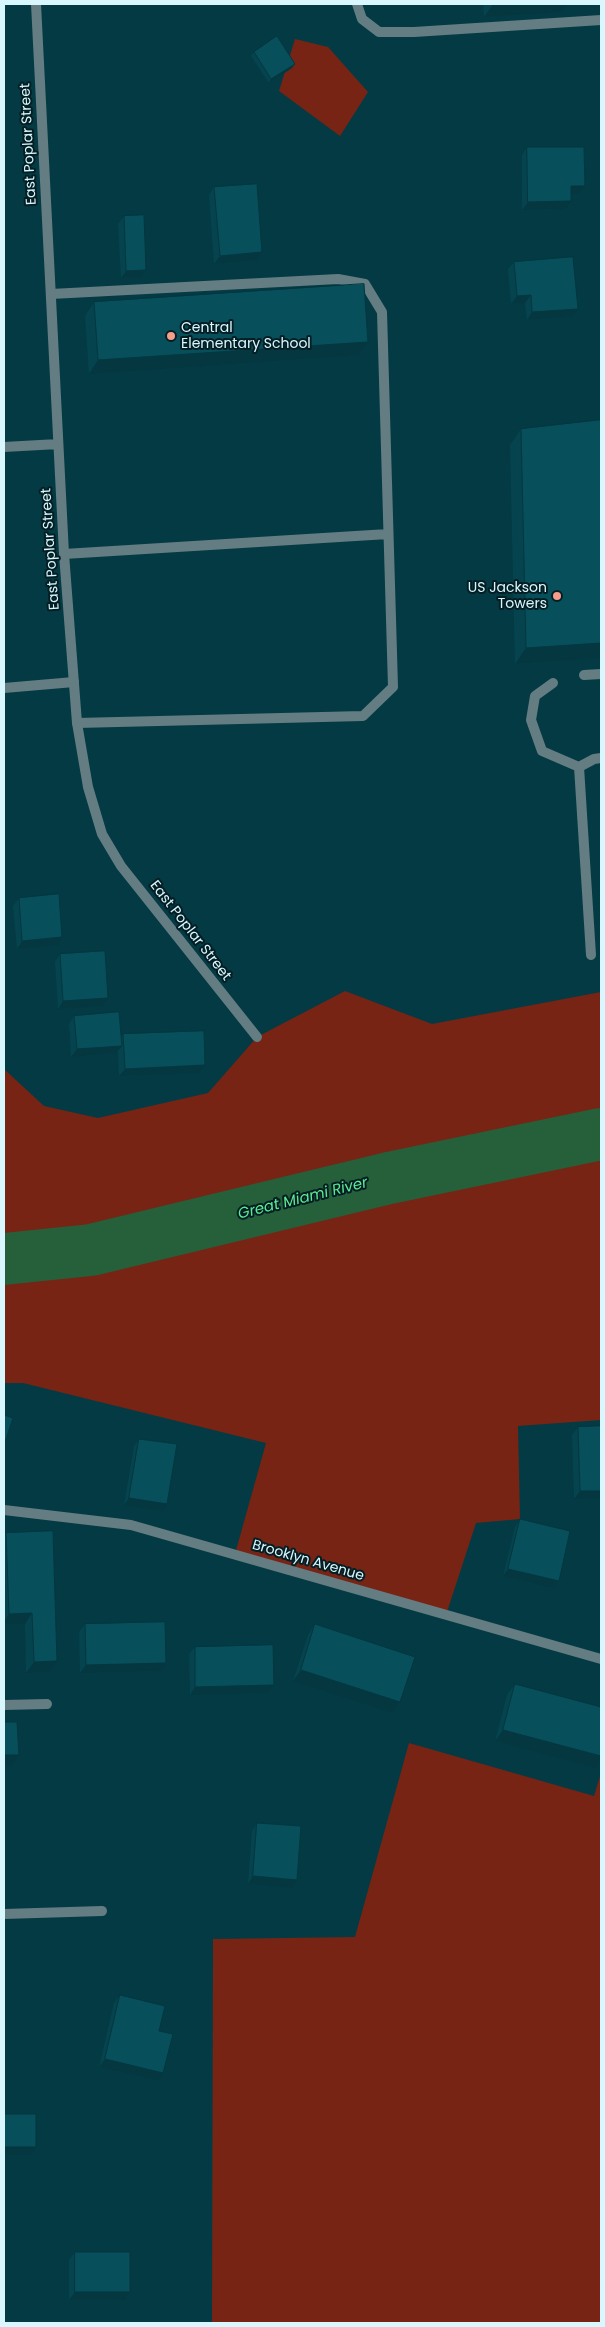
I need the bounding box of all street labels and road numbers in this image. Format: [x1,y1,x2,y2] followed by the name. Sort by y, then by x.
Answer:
[17,83,41,205] street label: East Poplar Street
[38,487,64,611] street label: East Poplar Street
[146,878,234,984] street label: East Poplar Street
[250,1537,366,1585] street label: Brooklyn Avenue

